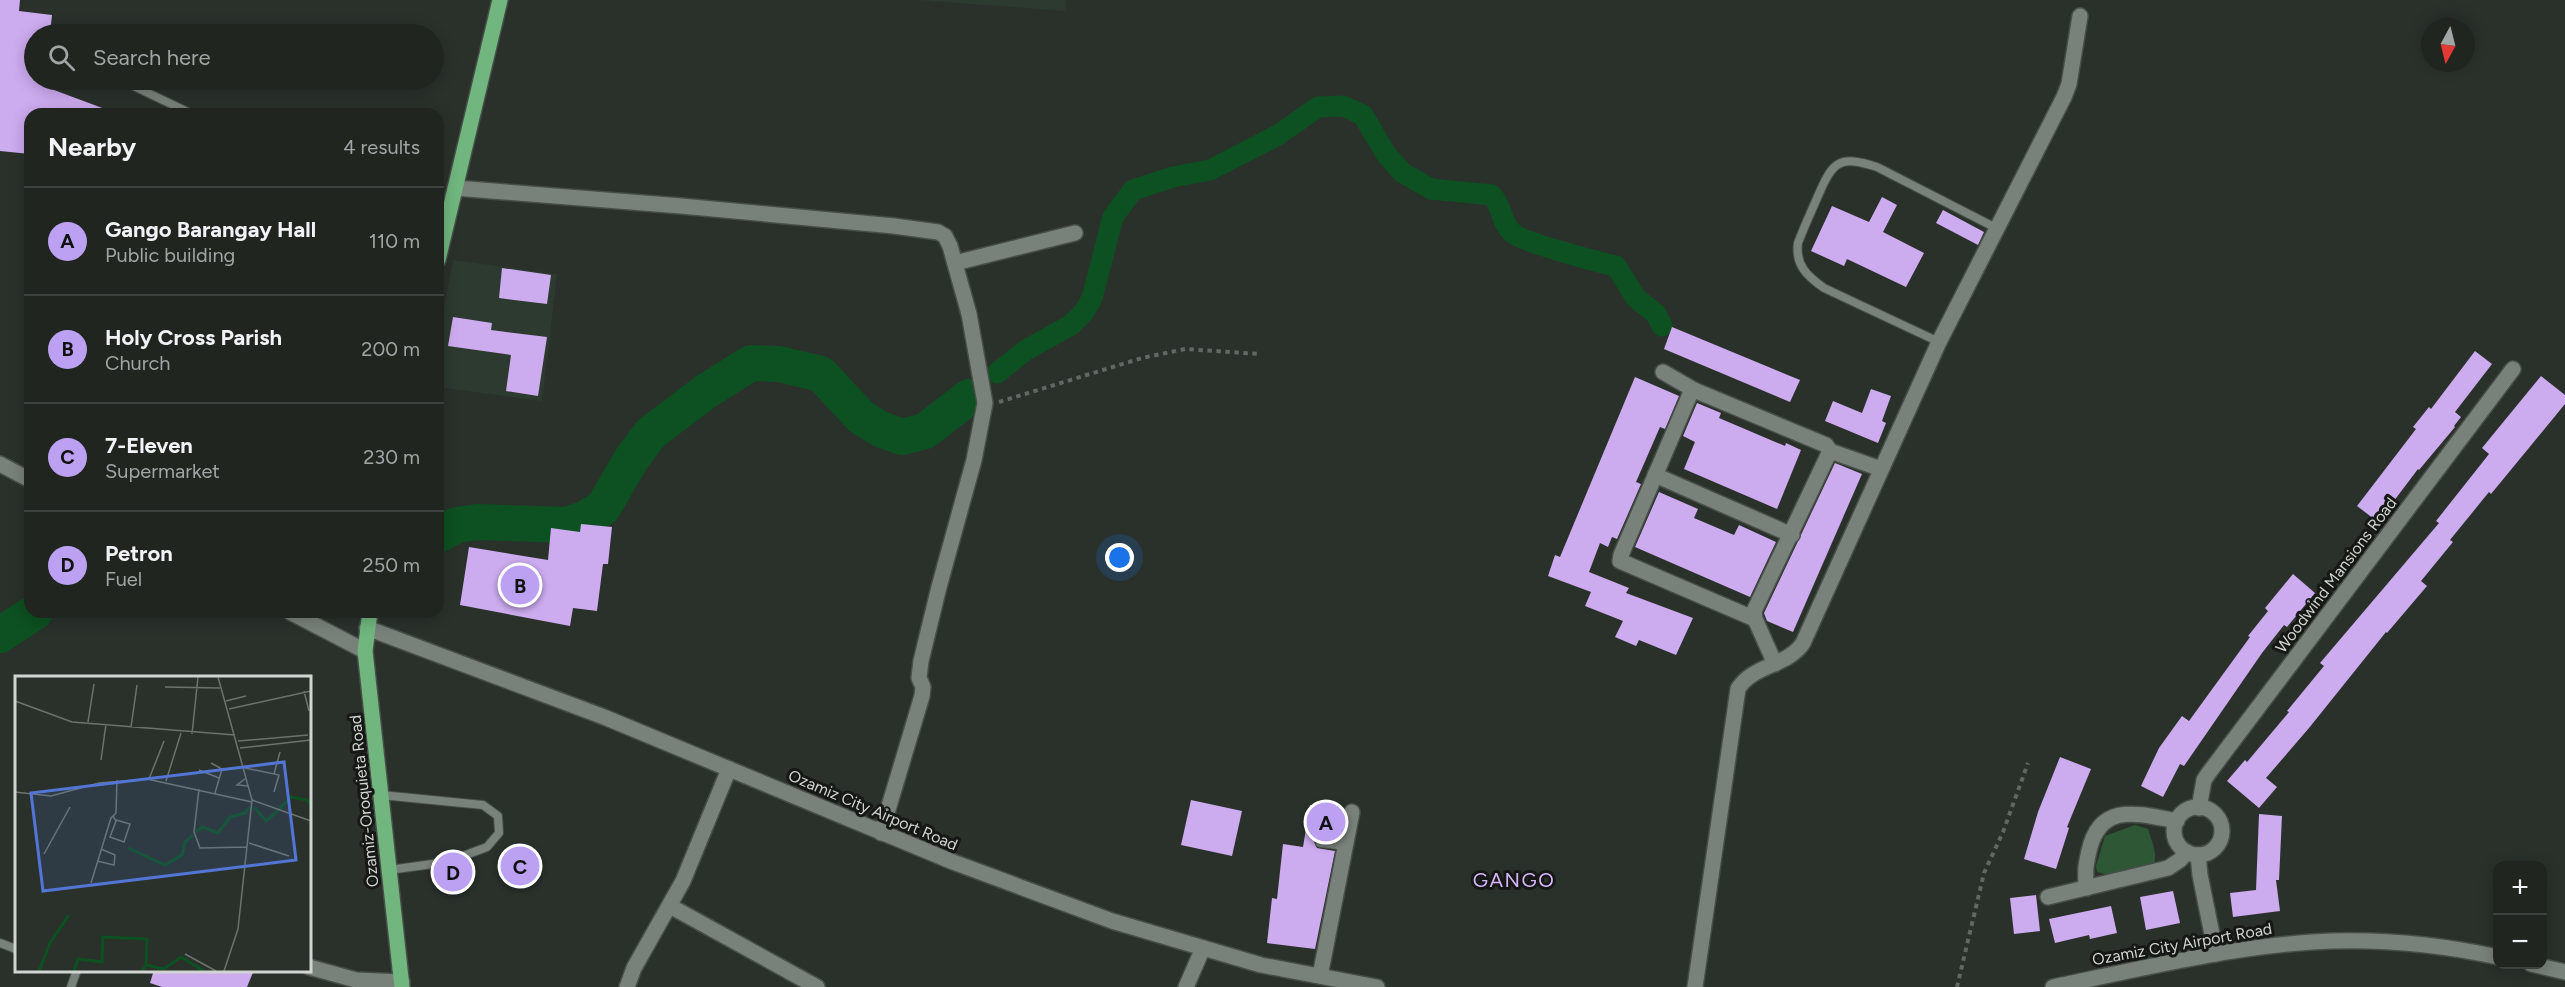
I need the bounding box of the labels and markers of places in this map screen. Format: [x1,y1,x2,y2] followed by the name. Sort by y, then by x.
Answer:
[500,562,540,608] pin: B
[1306,800,1346,844] pin: A
[500,844,540,888] pin: C
[434,850,472,894] pin: D

